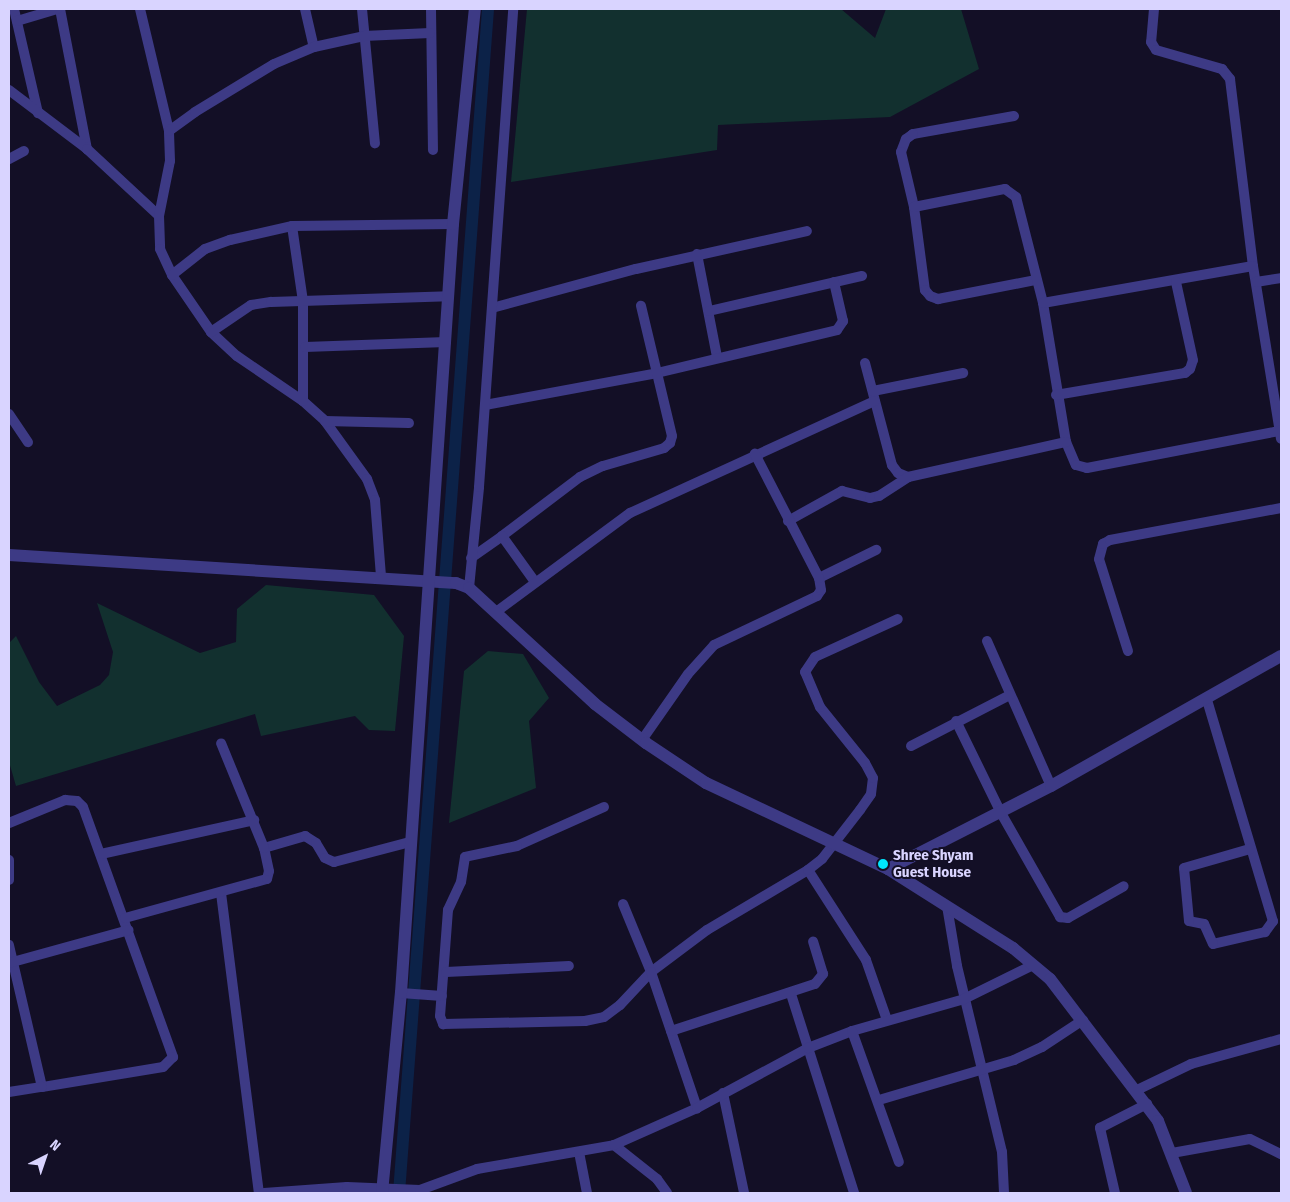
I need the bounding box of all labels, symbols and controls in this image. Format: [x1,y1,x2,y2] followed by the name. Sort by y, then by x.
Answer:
[893,846,973,881] place label: Shree Shyam Guest House
[877,858,889,870] marker: Shree Shyam Guest House
[20,1132,70,1182] north arrow
[46,1136,64,1154] text: N

